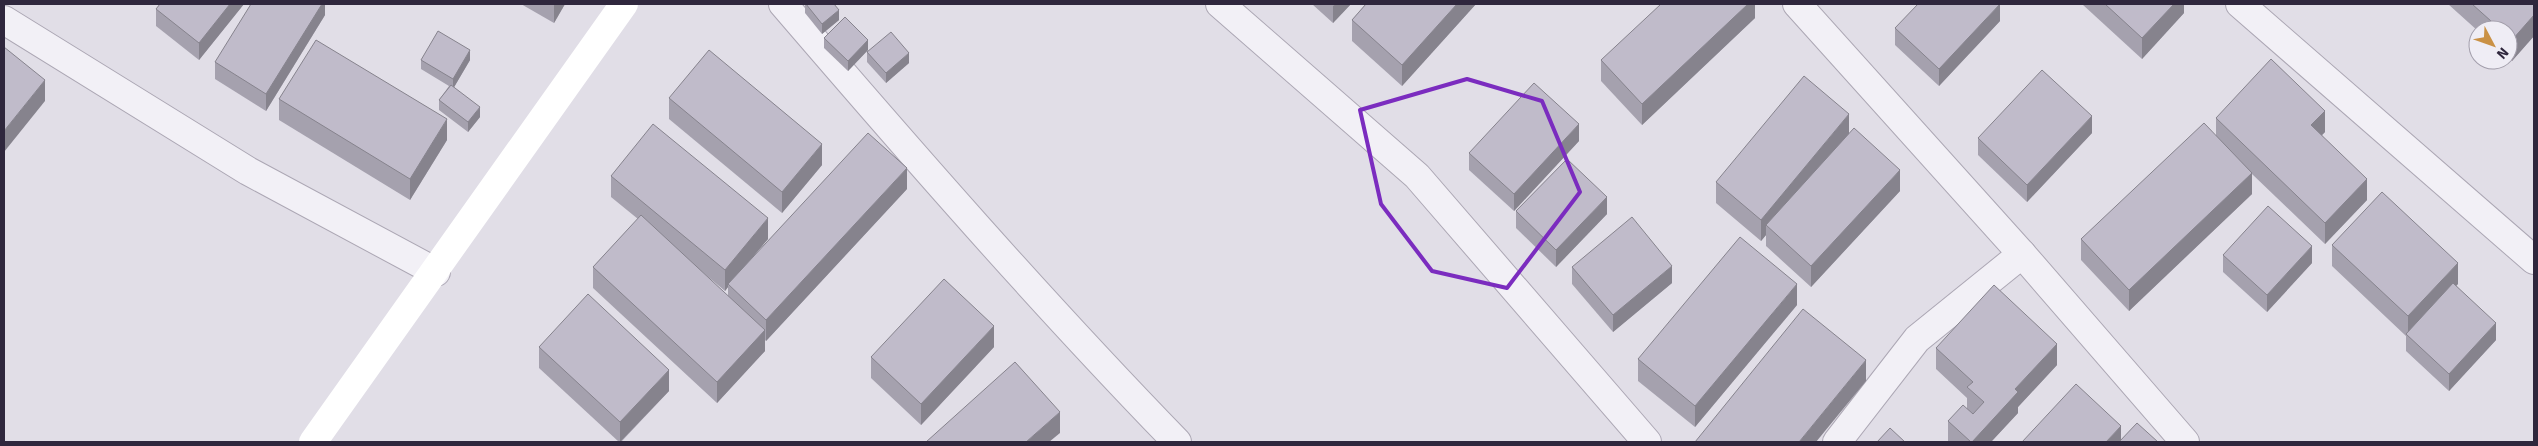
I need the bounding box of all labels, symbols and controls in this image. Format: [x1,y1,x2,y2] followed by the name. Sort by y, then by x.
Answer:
[2468,20,2518,70] north arrow
[2493,44,2512,62] text: N

